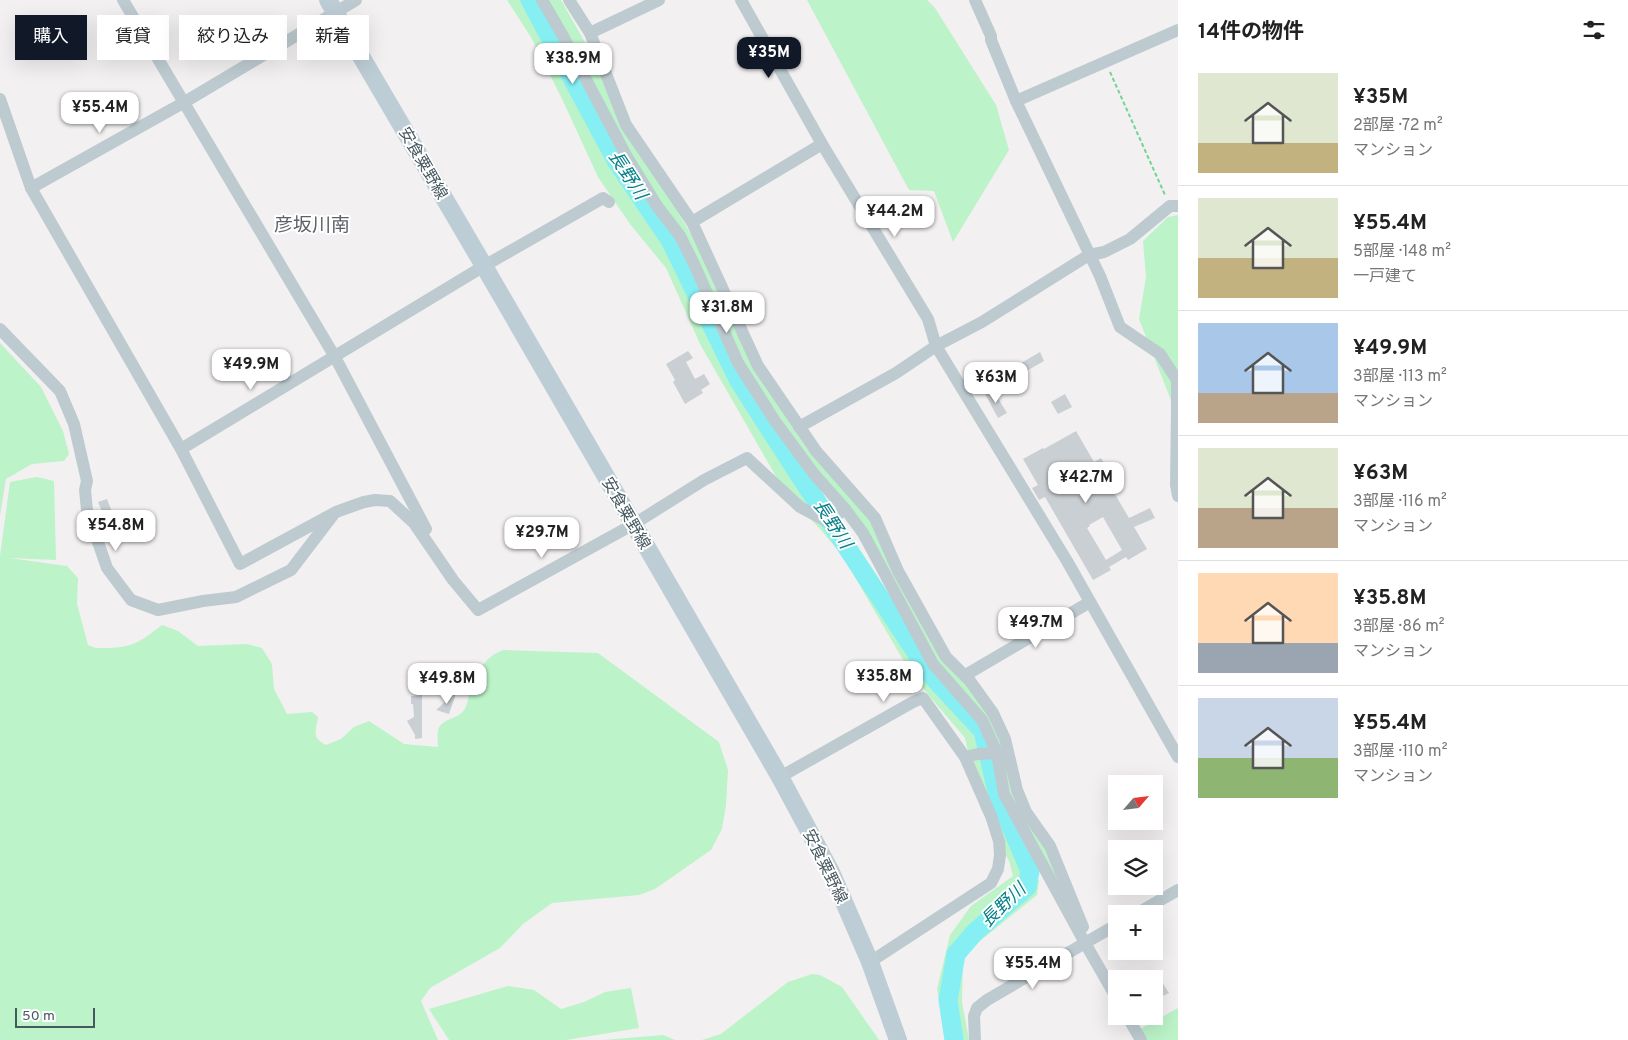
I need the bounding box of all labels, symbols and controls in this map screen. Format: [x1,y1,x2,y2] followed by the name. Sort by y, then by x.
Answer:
[15,15,87,60] chip: 購入
[97,15,169,60] chip: 賃貸
[179,15,287,60] chip: 絞り込み
[297,15,369,60] chip: 新着
[1580,16,1608,44] icon: filters
[1198,19,1304,46] text: 14件の物件
[739,36,799,79] pin: ¥35M
[532,42,614,85] pin: ¥38.9M
[748,43,790,63] text: ¥35M
[545,49,601,69] text: ¥38.9M
[1353,84,1408,111] text: ¥35M
[59,92,141,134] pin: ¥55.4M
[1238,93,1298,153] icon: home
[72,98,128,118] text: ¥55.4M
[1353,116,1443,136] text: 2部屋 · 72 m²
[394,124,451,204] street label: 安食粟野線
[1353,141,1433,161] text: マンション
[602,147,652,206] water label: 長野川
[854,196,936,238] pin: ¥44.2M
[867,202,923,222] text: ¥44.2M
[1353,210,1427,237] text: ¥55.4M
[274,214,350,238] district label: 彦坂川南
[1238,218,1298,278] icon: home
[1353,242,1451,262] text: 5部屋 · 148 m²
[1353,267,1417,287] text: 一戸建て
[686,292,768,334] pin: ¥31.8M
[701,298,753,318] text: ¥31.8M
[1353,335,1427,362] text: ¥49.9M
[1238,343,1298,403] icon: home
[210,348,292,391] pin: ¥49.9M
[223,355,279,375] text: ¥49.9M
[966,362,1026,404] pin: ¥63M
[1353,367,1447,387] text: 3部屋 · 113 m²
[975,368,1017,388] text: ¥63M
[1353,392,1433,412] text: マンション
[1353,460,1408,487] text: ¥63M
[1045,462,1127,504] pin: ¥42.7M
[1059,468,1113,488] text: ¥42.7M
[1238,468,1298,528] icon: home
[597,474,654,554] street label: 安食粟野線
[1353,492,1447,512] text: 3部屋 · 116 m²
[807,496,857,555] water label: 長野川
[75,510,157,552] pin: ¥54.8M
[88,516,144,536] text: ¥54.8M
[501,516,583,559] pin: ¥29.7M
[1353,517,1433,537] text: マンション
[515,523,569,543] text: ¥29.7M
[1353,585,1426,612] text: ¥35.8M
[1238,593,1298,653] icon: home
[995,606,1077,649] pin: ¥49.7M
[1009,613,1063,633] text: ¥49.7M
[1353,617,1445,637] text: 3部屋 · 86 m²
[1353,642,1433,662] text: マンション
[843,660,925,703] pin: ¥35.8M
[406,662,488,705] pin: ¥49.8M
[856,667,912,687] text: ¥35.8M
[419,669,475,689] text: ¥49.8M
[1353,710,1427,737] text: ¥55.4M
[1238,718,1298,778] icon: home
[1353,742,1447,762] text: 3部屋 · 110 m²
[1353,767,1433,787] text: マンション
[1108,775,1162,830] north arrow
[1108,775,1163,1025] map controls
[798,827,851,907] street label: 安食粟野線
[1108,840,1163,895] button: layers
[977,878,1033,933] water label: 長野川
[1108,905,1163,960] button: +
[992,948,1074,990] pin: ¥55.4M
[1005,954,1061,974] text: ¥55.4M
[1108,970,1163,1025] button: −
[15,1005,95,1028] scale bar
[22,1008,55,1025] text: 50 m

